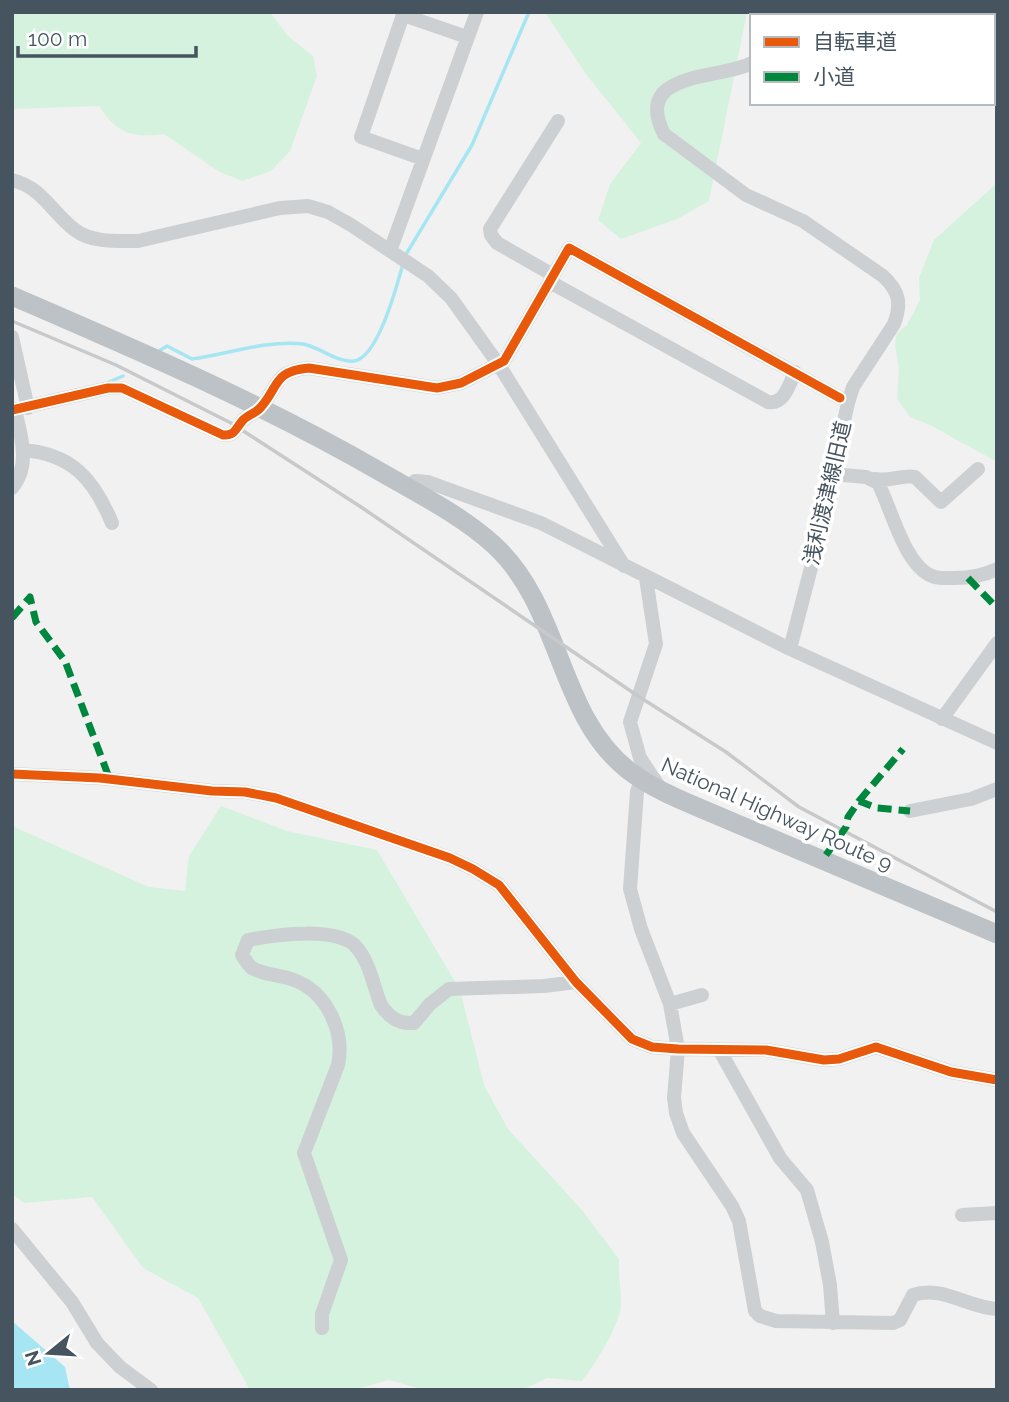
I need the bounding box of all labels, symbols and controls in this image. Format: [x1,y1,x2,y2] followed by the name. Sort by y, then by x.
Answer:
[18,14,196,58] scale bar
[750,14,995,105] legend
[28,26,87,51] text: 100 m
[813,29,897,54] text: 自転車道
[813,64,855,89] text: 小道
[798,419,856,567] street label: 浅利渡津線旧道
[658,752,896,876] street label: National Highway Route 9
[14,1318,84,1388] north arrow
[20,1348,46,1369] text: N

